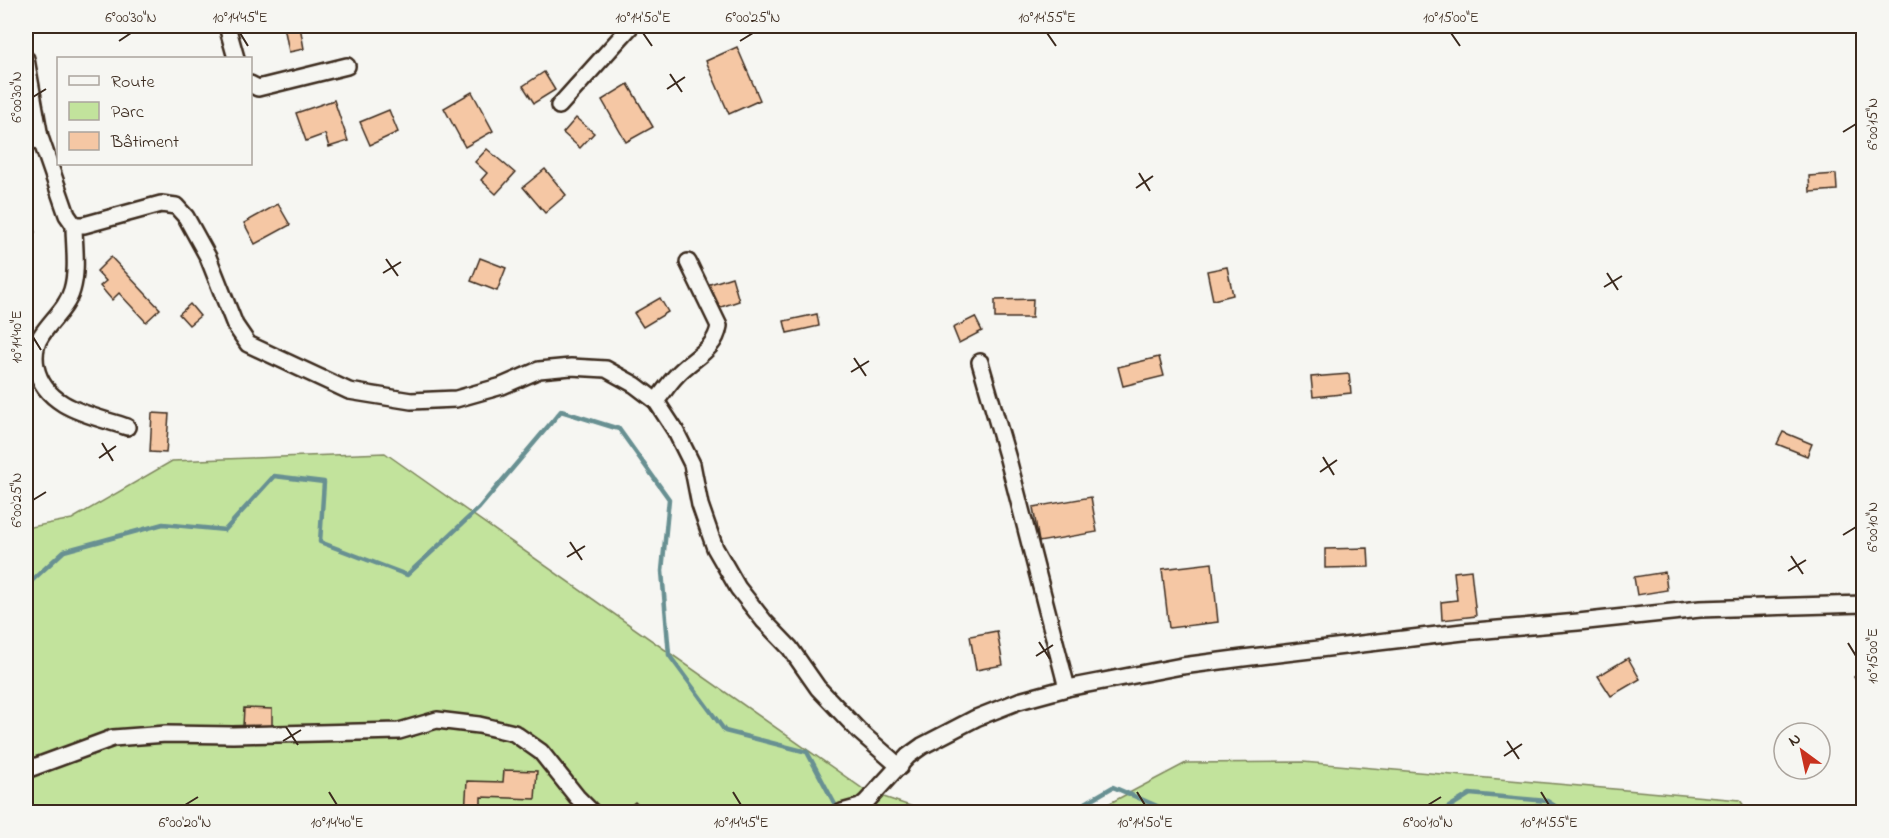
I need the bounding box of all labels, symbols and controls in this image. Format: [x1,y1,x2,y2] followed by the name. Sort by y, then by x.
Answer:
[105,7,157,29] text: 6°00'30"N
[212,7,268,29] text: 10°14'45"E
[615,7,671,29] text: 10°14'50"E
[726,7,780,29] text: 6°00'25"N
[1018,7,1076,29] text: 10°14'55"E
[1423,7,1479,29] text: 10°15'00"E
[57,57,252,165] legend
[111,70,156,96] text: Route
[6,71,28,123] text: 6°00'30"N
[1862,98,1884,150] text: 6°00'15"N
[111,100,144,126] text: Parc
[110,130,179,156] text: Bâtiment
[6,310,28,364] text: 10°14'40"E
[6,473,28,527] text: 6°00'25"N
[1862,502,1884,552] text: 6°00'10"N
[1862,628,1884,684] text: 10°15'00"E
[1772,721,1832,781] north arrow
[1784,727,1806,753] text: N
[159,812,211,834] text: 6°00'20"N
[310,812,364,834] text: 10°14'40"E
[713,812,769,834] text: 10°14'45"E
[1117,812,1173,834] text: 10°14'50"E
[1403,812,1453,834] text: 6°00'10"N
[1520,812,1578,834] text: 10°14'55"E

